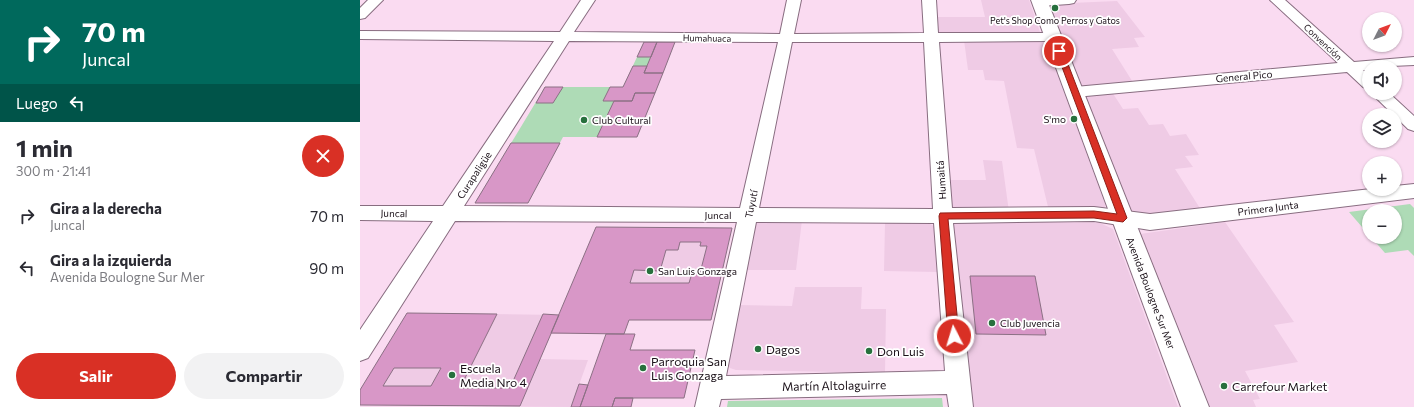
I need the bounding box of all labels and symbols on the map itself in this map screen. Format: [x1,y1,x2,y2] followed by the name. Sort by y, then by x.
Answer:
[1050,3,1060,13] marker: Pet's Shop Como Perros y Gatos
[1362,12,1402,52] north arrow
[990,15,1120,26] place label: Pet's Shop Como Perros y Gatos
[1302,22,1344,62] street label: Convención
[683,32,732,44] street label: Humahuaca
[1042,34,1076,68] pin
[1215,68,1273,84] street label: General Pico
[1043,113,1066,125] place label: S'mo
[592,114,651,126] place label: Club Cultural
[1069,114,1079,124] marker: S'mo
[579,115,589,125] marker: Club Cultural
[454,149,494,201] street label: Curapaligüe
[934,160,948,200] street label: Humaitá
[742,188,760,219] street label: Tuyutí
[1237,198,1299,218] street label: Primera Junta
[380,207,408,219] street label: Juncal
[705,209,731,221] street label: Juncal
[1124,235,1178,351] street label: Avenida Boulogne Sur Mer
[658,265,737,277] place label: San Luis Gonzaga
[645,266,655,276] marker: San Luis Gonzaga
[933,315,975,357] position arrow
[1000,317,1060,329] place label: Club Juvencia
[987,318,997,328] marker: Club Juvencia
[766,342,800,356] place label: Dagos
[753,344,763,354] marker: Dagos
[877,344,924,358] place label: Don Luis
[864,346,874,356] marker: Don Luis
[651,354,727,382] place label: Parroquia San Luis Gonzaga
[460,361,527,389] place label: Escuela Media Nro 4
[638,363,648,373] marker: Parroquia San Luis Gonzaga
[447,370,457,380] marker: Escuela Media Nro 4
[782,377,886,393] street label: Martín Altolaguirre
[1232,379,1327,393] place label: Carrefour Market
[1219,381,1229,391] marker: Carrefour Market

